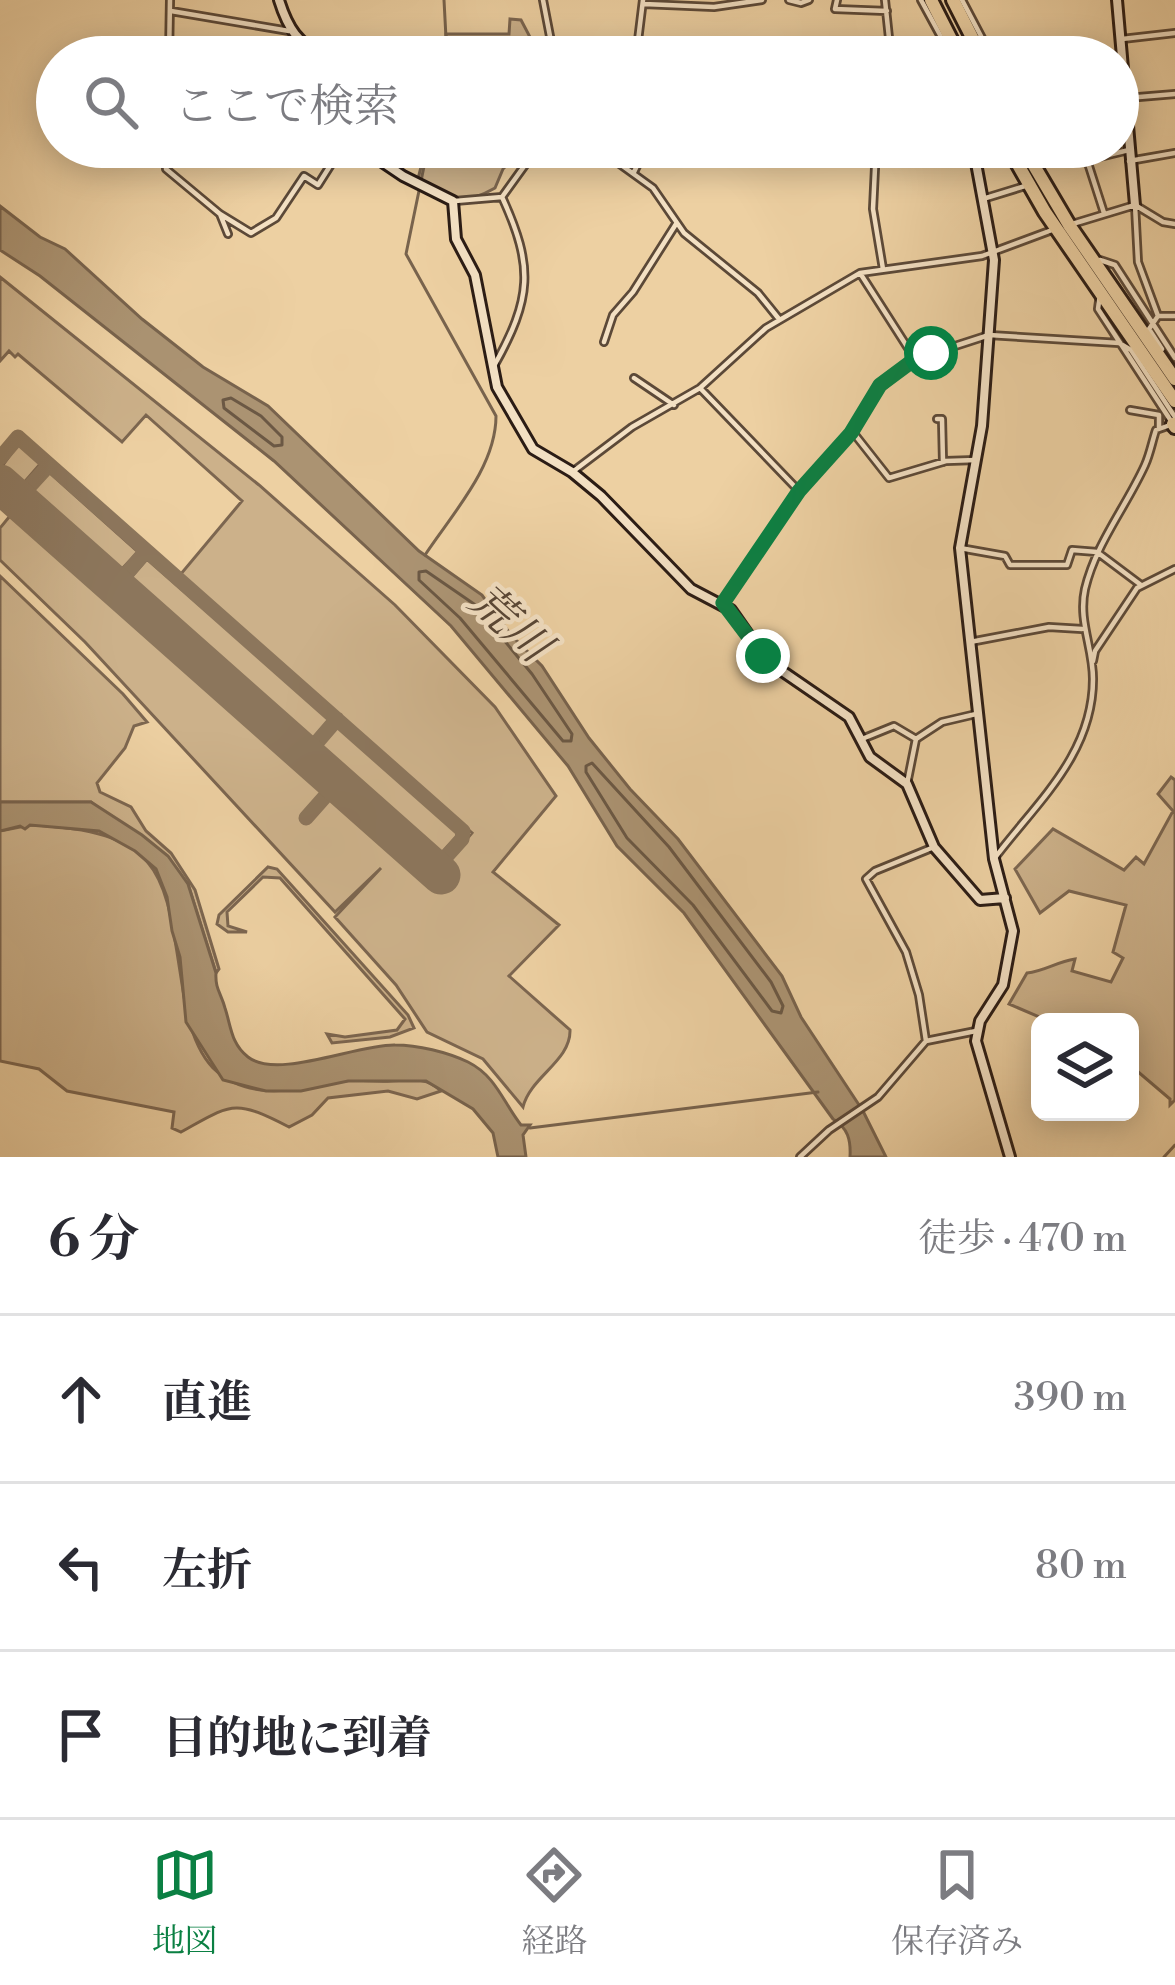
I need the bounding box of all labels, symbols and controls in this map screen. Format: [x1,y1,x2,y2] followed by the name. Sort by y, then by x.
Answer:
[36,36,1139,168] search box
[78,69,144,135] icon: search
[174,79,399,136] text: ここで検索
[904,326,958,380] route start
[456,573,565,679] water label: 荒川
[736,629,790,683] route end
[1031,1013,1139,1121] map controls
[1031,1013,1139,1121] button: layers
[48,1209,139,1273] text: 6 分
[918,1215,1127,1264] text: 徒歩 · 470 m
[48,1366,114,1432] icon: ahead
[1014,1374,1127,1423] text: 390 m
[162,1375,252,1432] text: 直進
[48,1534,114,1600] icon: left
[1035,1542,1127,1591] text: 80 m
[162,1543,252,1600] text: 左折
[48,1702,114,1768] icon: arrive
[162,1711,432,1768] text: 目的地に到着
[152,1842,218,1963] tab: 地図
[521,1842,587,1963] tab: 経路
[891,1842,1023,1963] tab: 保存済み

